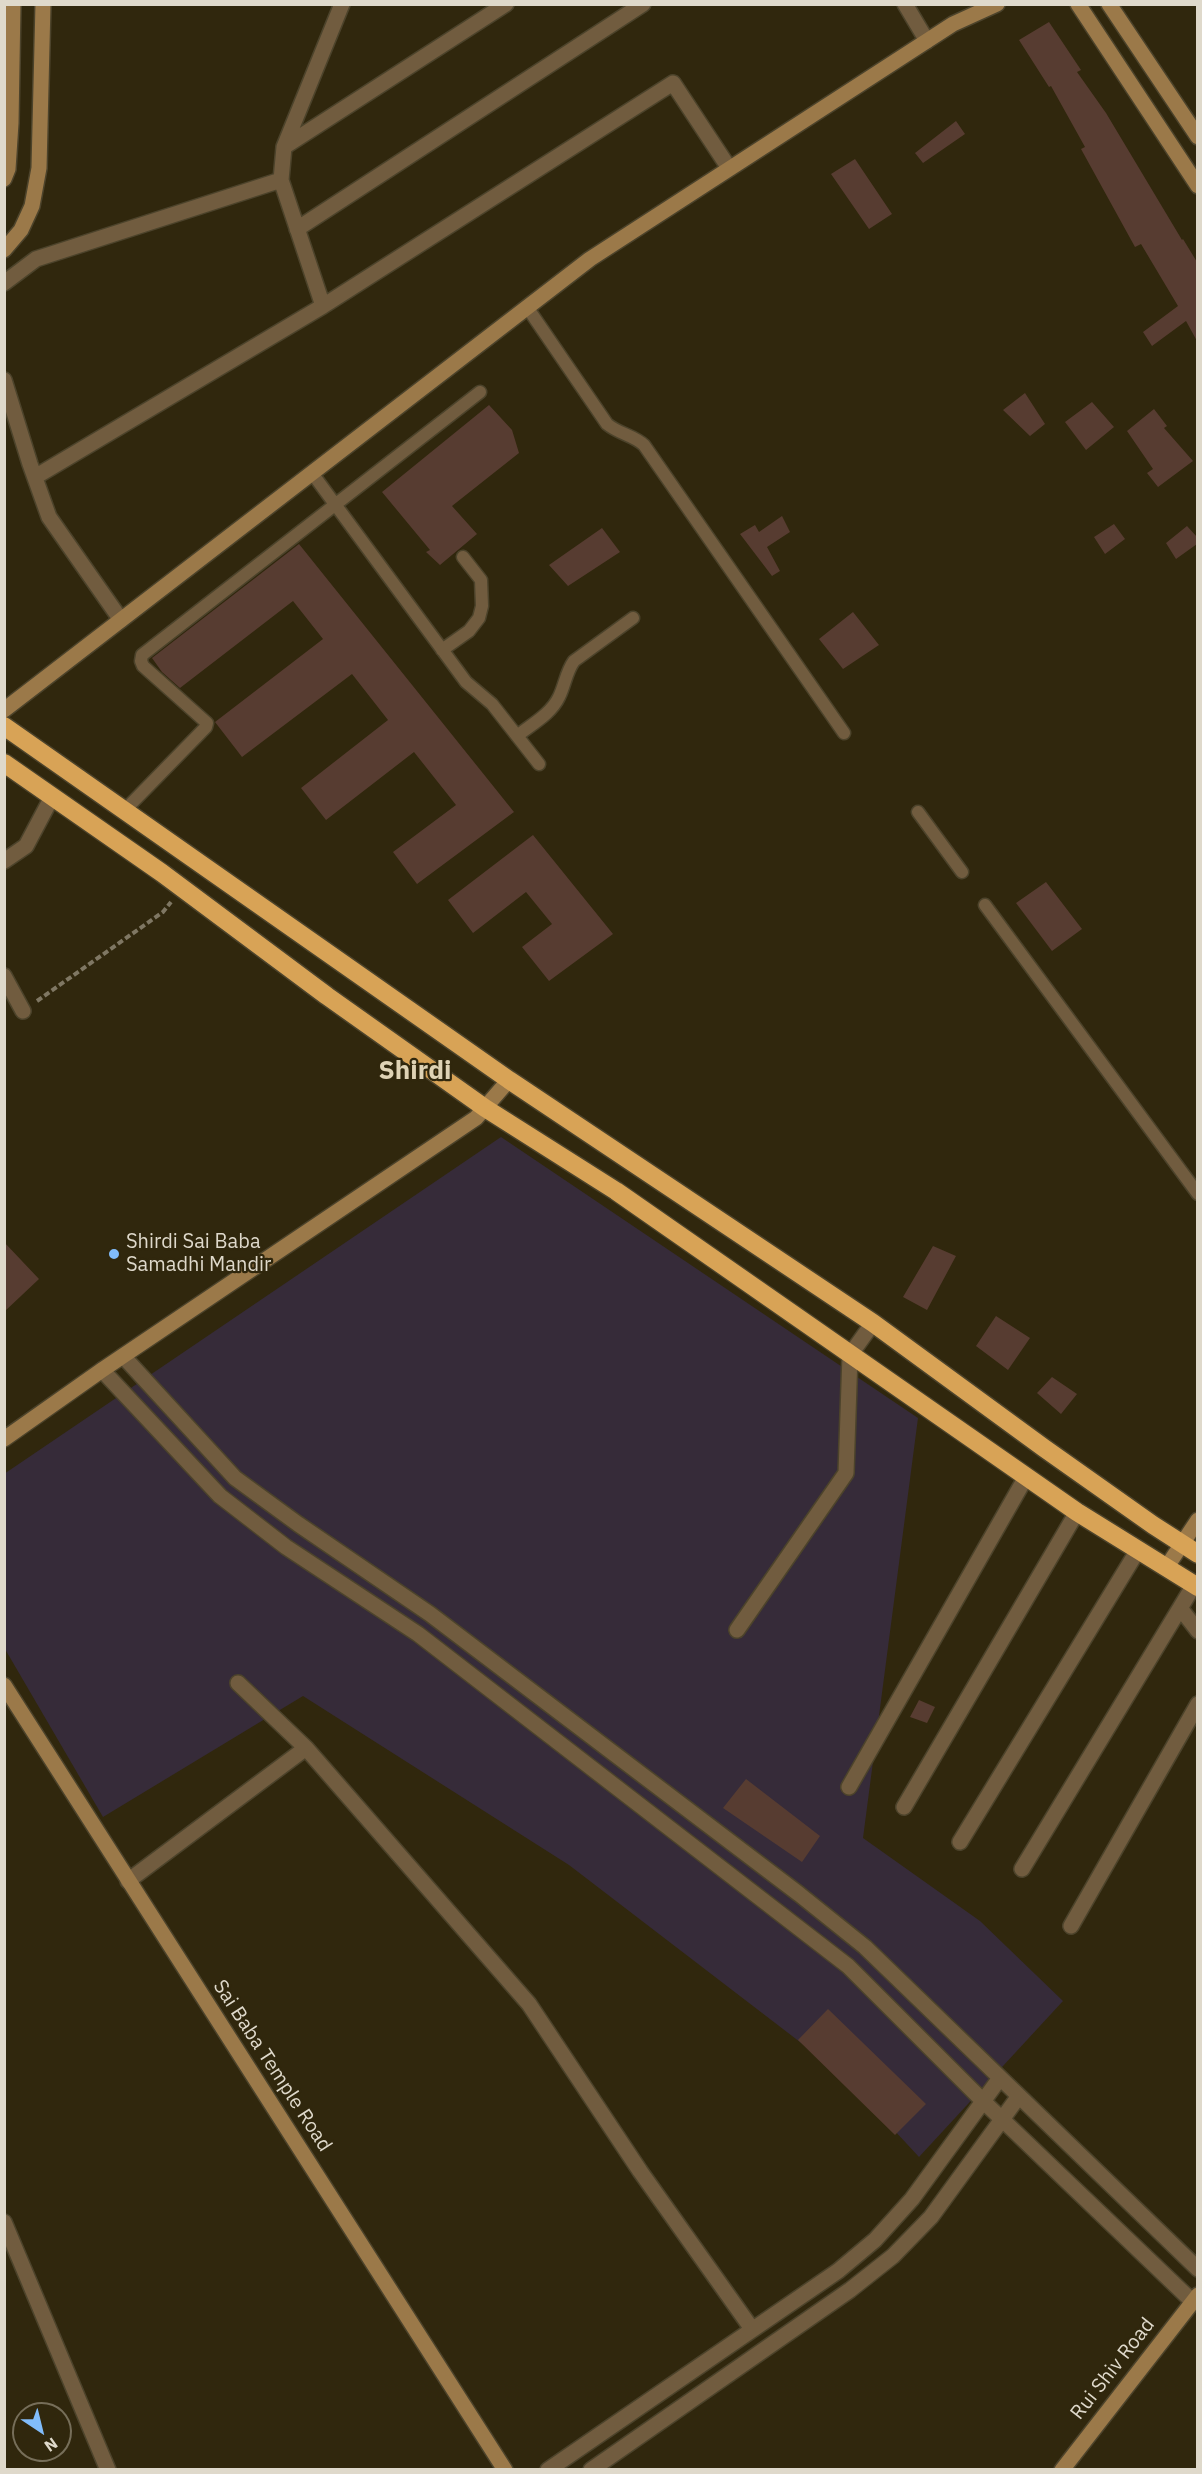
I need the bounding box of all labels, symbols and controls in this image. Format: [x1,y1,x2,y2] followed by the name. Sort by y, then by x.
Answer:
[379,1055,451,1087] district label: Shirdi
[126,1230,271,1277] place label: Shirdi Sai Baba Samadhi Mandir
[107,1247,121,1261] marker: Shirdi Sai Baba Samadhi Mandir
[207,1976,337,2156] street label: Sai Baba Temple Road
[1066,2313,1160,2425] street label: Rui Shiv Road
[12,2402,72,2462] north arrow
[41,2434,62,2457] text: N

